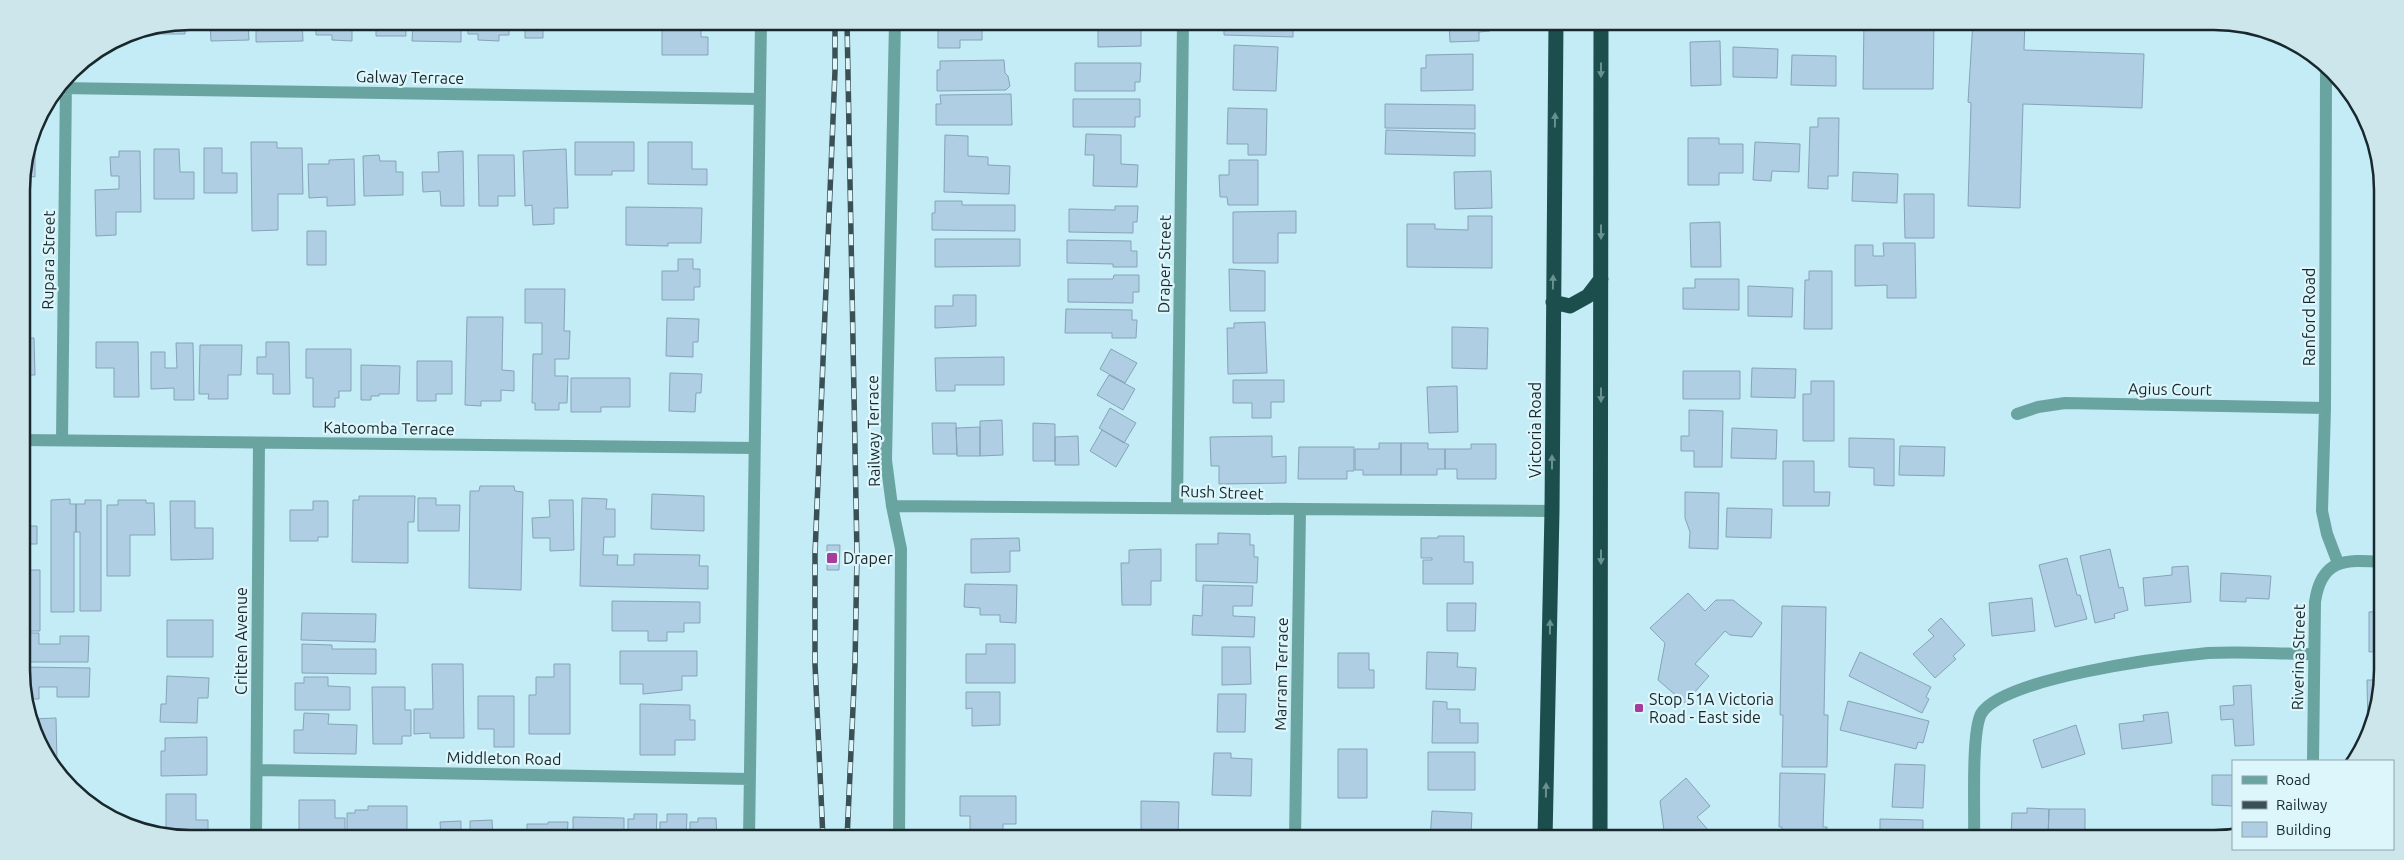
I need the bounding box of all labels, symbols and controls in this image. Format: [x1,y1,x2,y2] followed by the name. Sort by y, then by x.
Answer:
[1597,62,1605,78] one-way arrow
[356,67,464,87] street label: Galway Terrace
[1551,111,1559,127] one-way arrow
[38,209,58,310] street label: Rupara Street
[1154,214,1174,313] street label: Draper Street
[1597,225,1605,241] one-way arrow
[2300,268,2318,366] street label: Ranford Road
[1549,274,1557,290] one-way arrow
[863,375,883,487] street label: Railway Terrace
[2128,379,2213,399] street label: Agius Court
[1526,382,1544,478] street label: Victoria Road
[1597,387,1605,403] one-way arrow
[323,418,455,438] street label: Katoomba Terrace
[1548,454,1556,470] one-way arrow
[1180,482,1265,502] street label: Rush Street
[843,549,893,567] place label: Draper
[1597,550,1605,566] one-way arrow
[825,551,839,565] marker: Draper
[232,587,250,695] street label: Critten Avenue
[2288,603,2308,710] street label: Riverina Street
[1271,617,1291,731] street label: Marram Terrace
[1546,619,1554,635] one-way arrow
[1649,690,1774,726] place label: Stop 51A Victoria Road - East side
[1633,702,1645,714] marker: Stop 51A Victoria Road - East side
[446,748,562,768] street label: Middleton Road
[2232,760,2394,850] legend
[2276,771,2311,788] text: Road
[1542,782,1550,798] one-way arrow
[2276,796,2327,813] text: Railway
[2276,821,2331,838] text: Building

